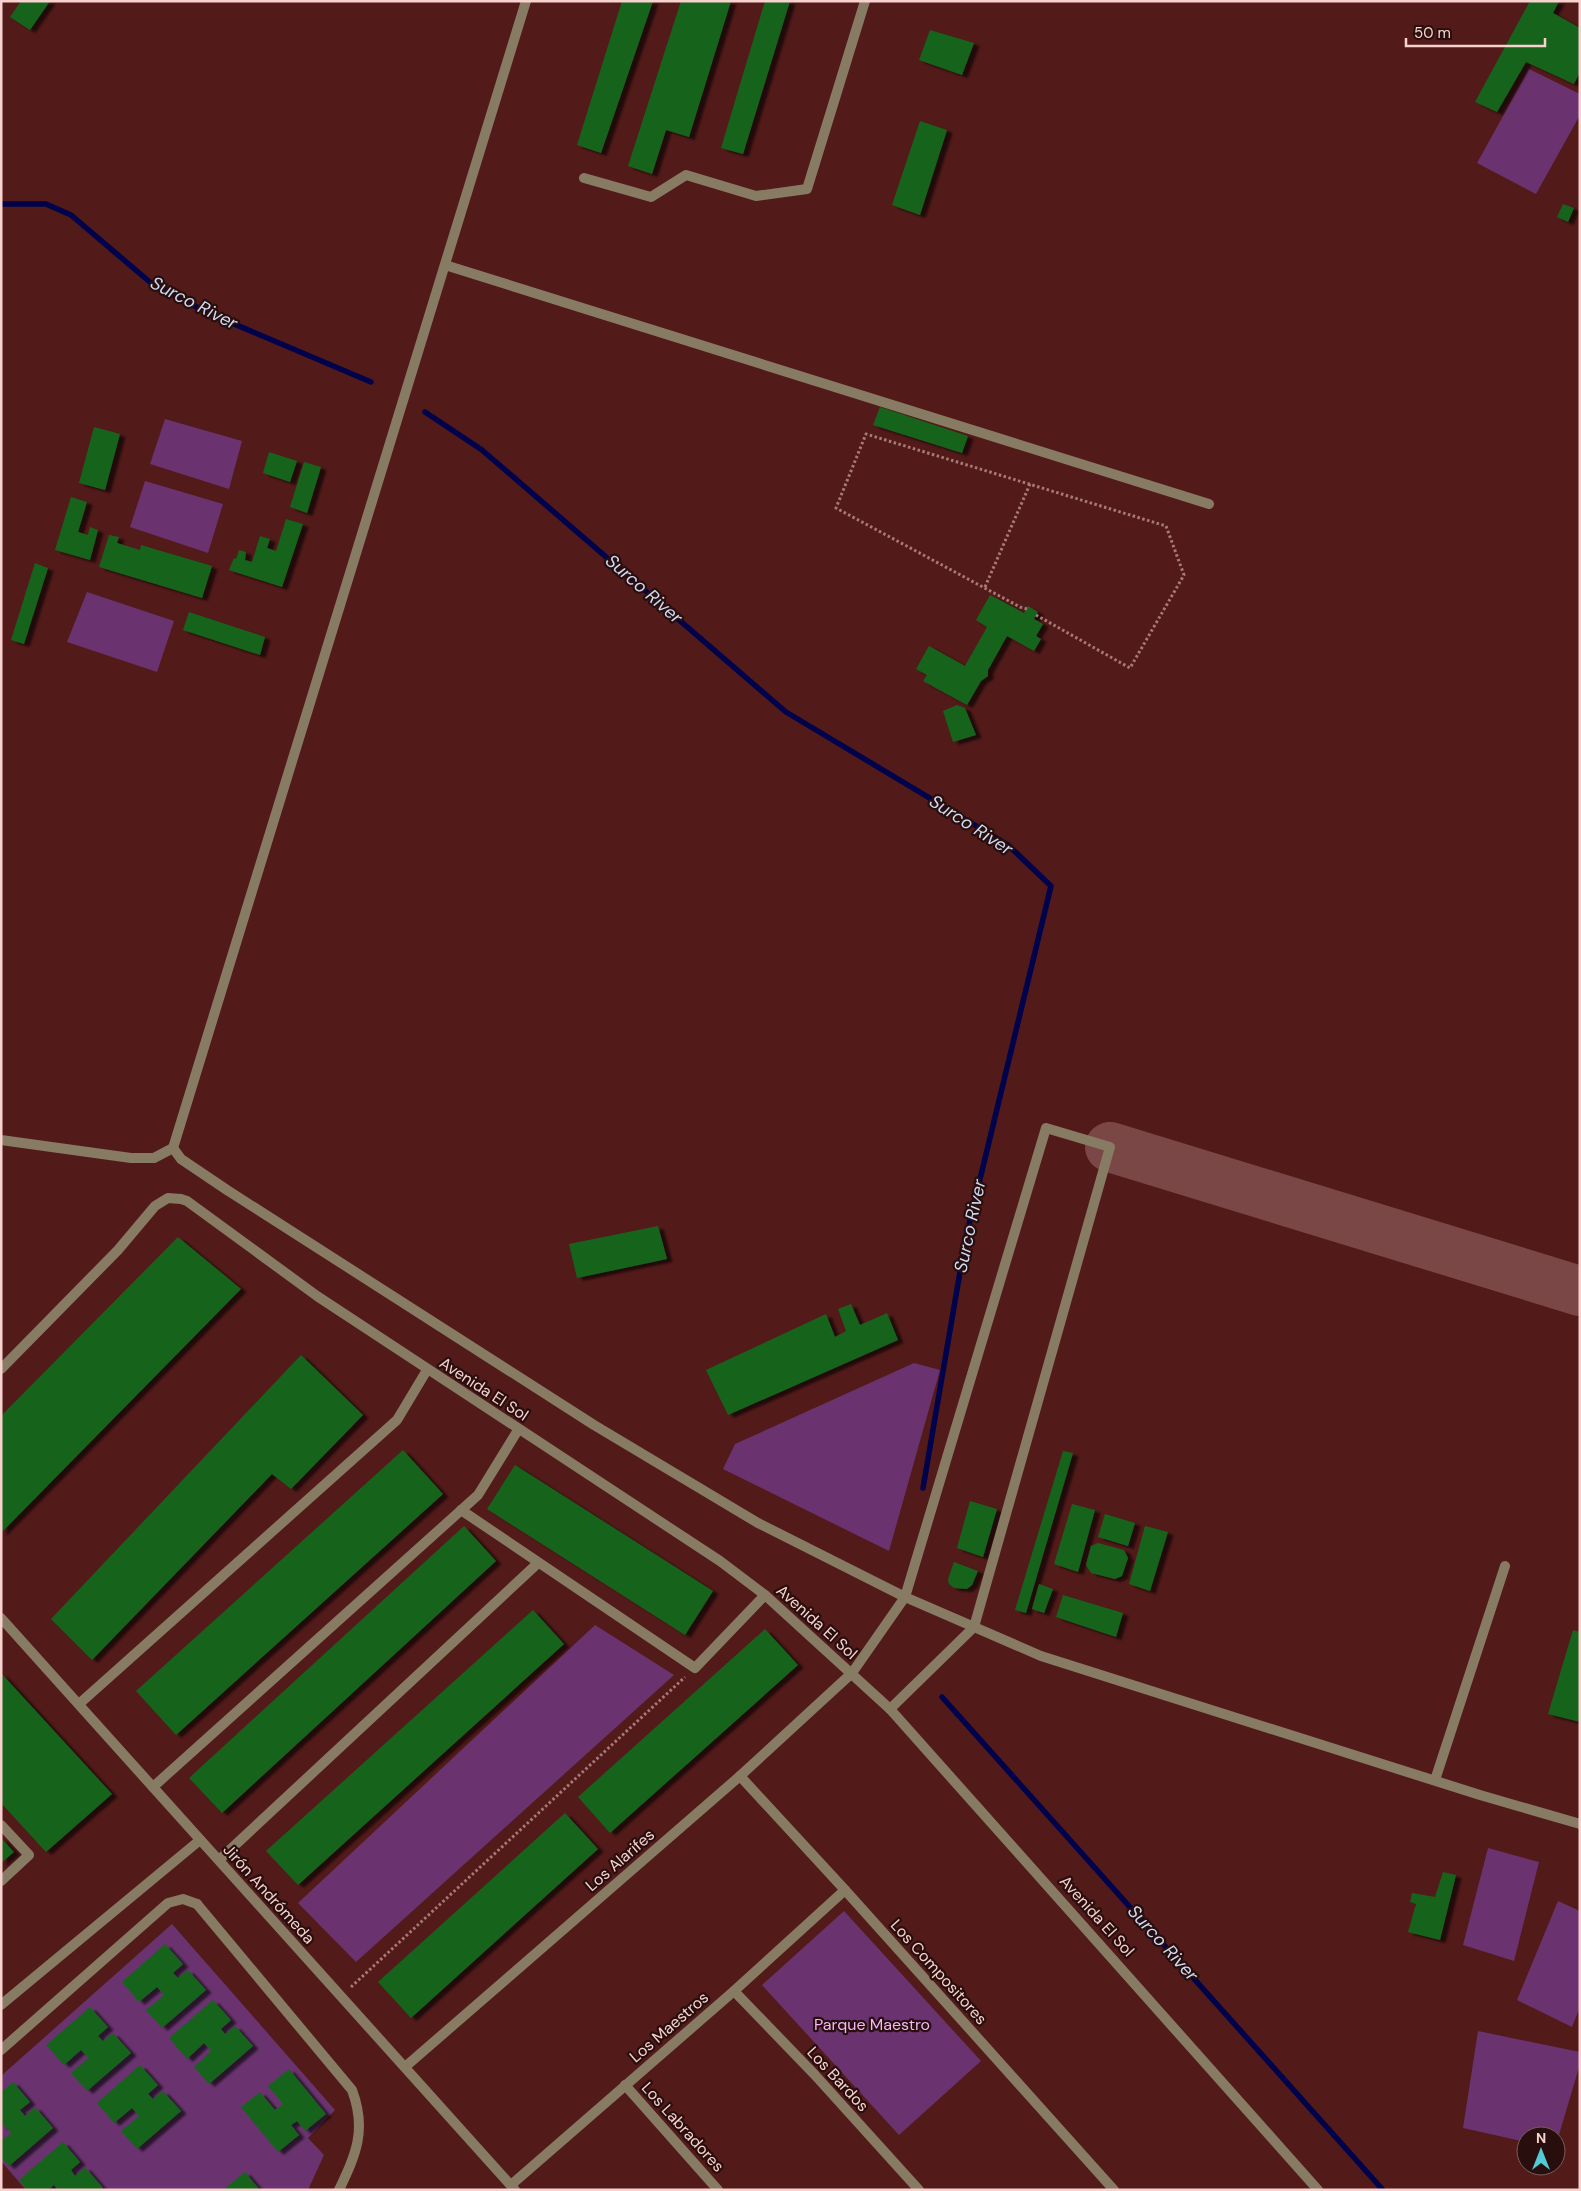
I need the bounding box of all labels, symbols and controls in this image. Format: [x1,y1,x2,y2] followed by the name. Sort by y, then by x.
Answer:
[1406,15,1545,47] scale bar
[1414,23,1451,43] text: 50 m
[146,271,243,336] water label: Surco River
[600,549,689,630] water label: Surco River
[925,789,1018,862] water label: Surco River
[948,1176,992,1275] water label: Surco River
[435,1352,533,1426] street label: Avenida El Sol
[772,1580,862,1664] street label: Avenida El Sol
[581,1824,659,1896] street label: Los Alarifes
[219,1840,319,1948] street label: Jirón Andrómeda
[1055,1871,1139,1961] street label: Avenida El Sol
[1122,1900,1205,1987] water label: Surco River
[886,1915,992,2029] street label: Los Compositores
[625,1987,713,2067] street label: Los Maestros
[814,2014,930,2035] park label: Parque Maestro
[803,2042,873,2116] street label: Los Bardos
[637,2078,729,2176] street label: Los Labradores
[1516,2126,1566,2176] north arrow
[1536,2129,1546,2147] text: N

